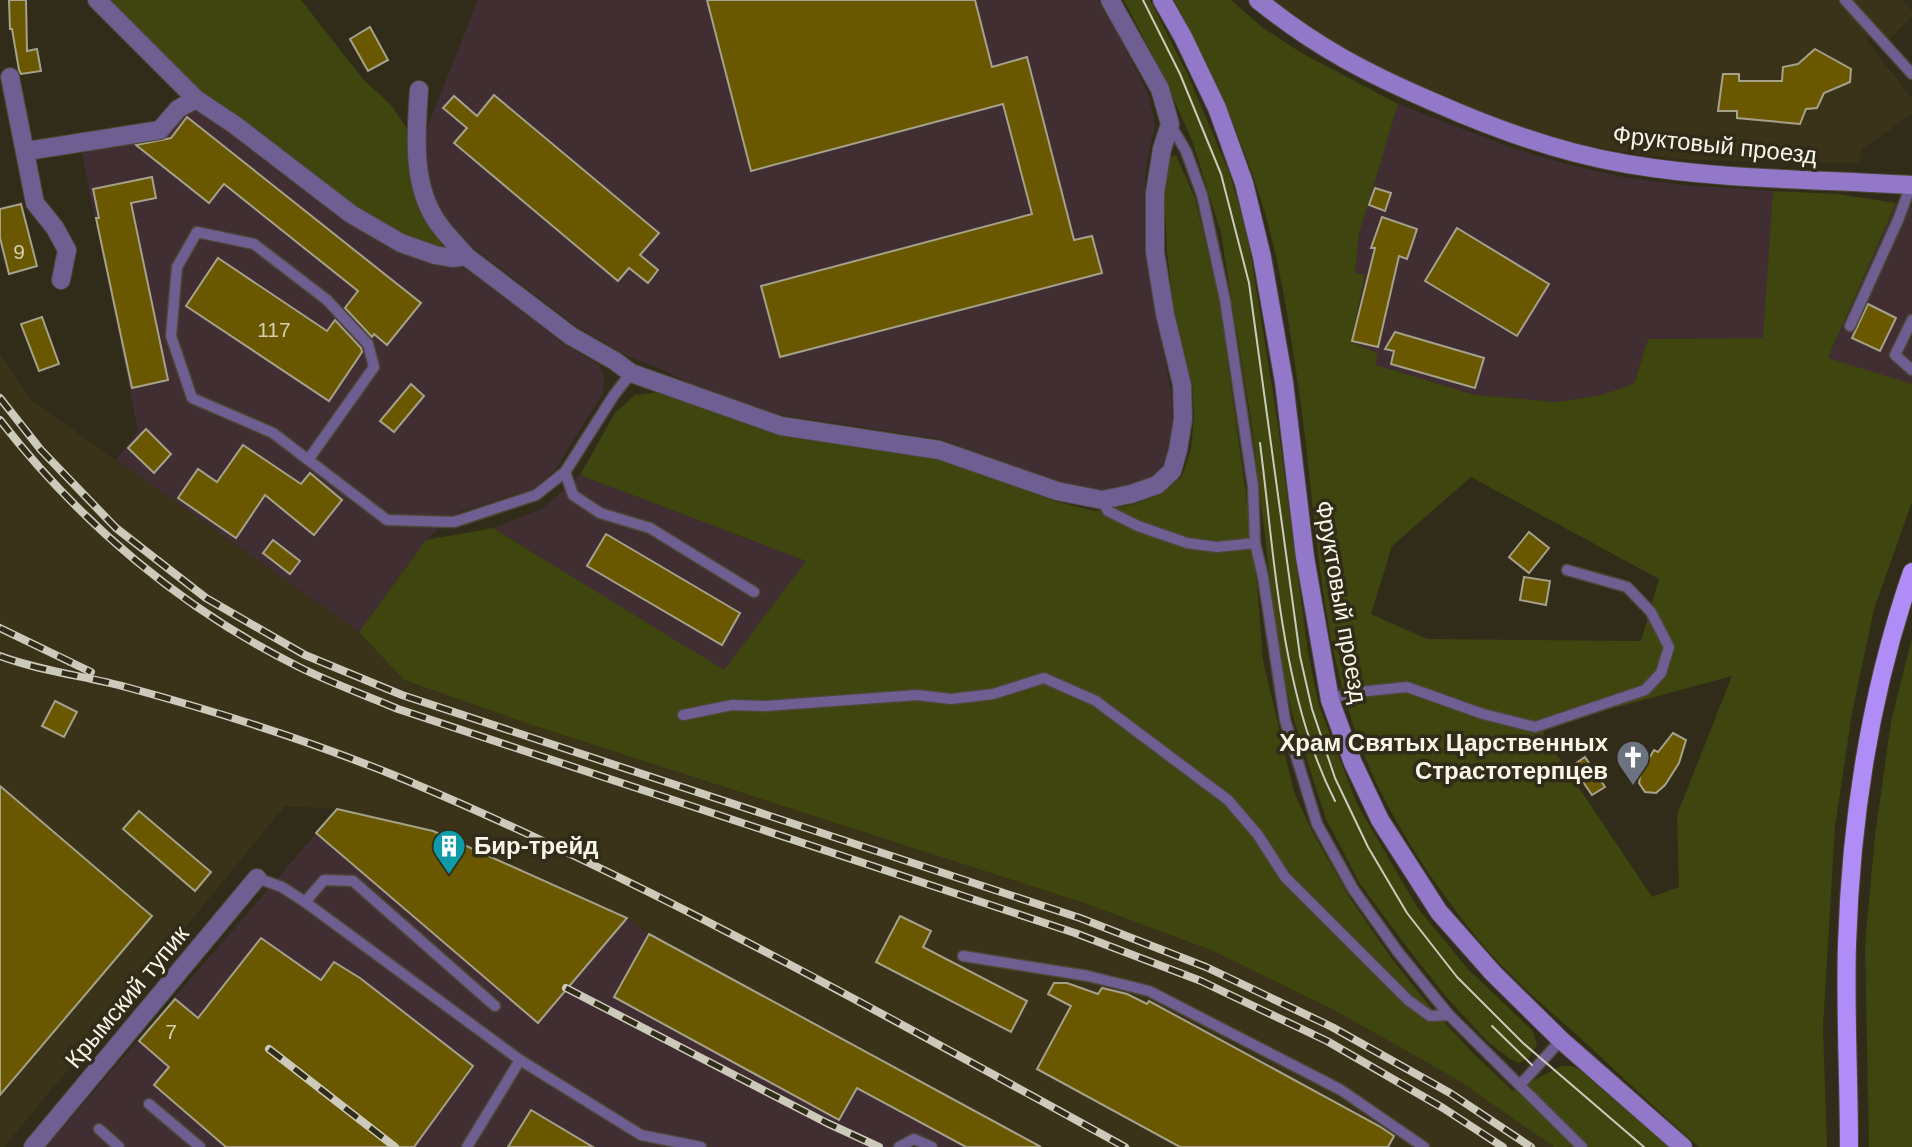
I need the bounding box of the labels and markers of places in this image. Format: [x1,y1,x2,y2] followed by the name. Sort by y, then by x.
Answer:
[1279,729,1609,784] place label: Храм Святых Царственных Страстотерпцев
[1614,738,1652,787] church icon: Храм Святых Царственных Страстотерпцев
[430,827,468,876] building icon: Бир-трейд
[474,832,598,859] place label: Бир-трейд

